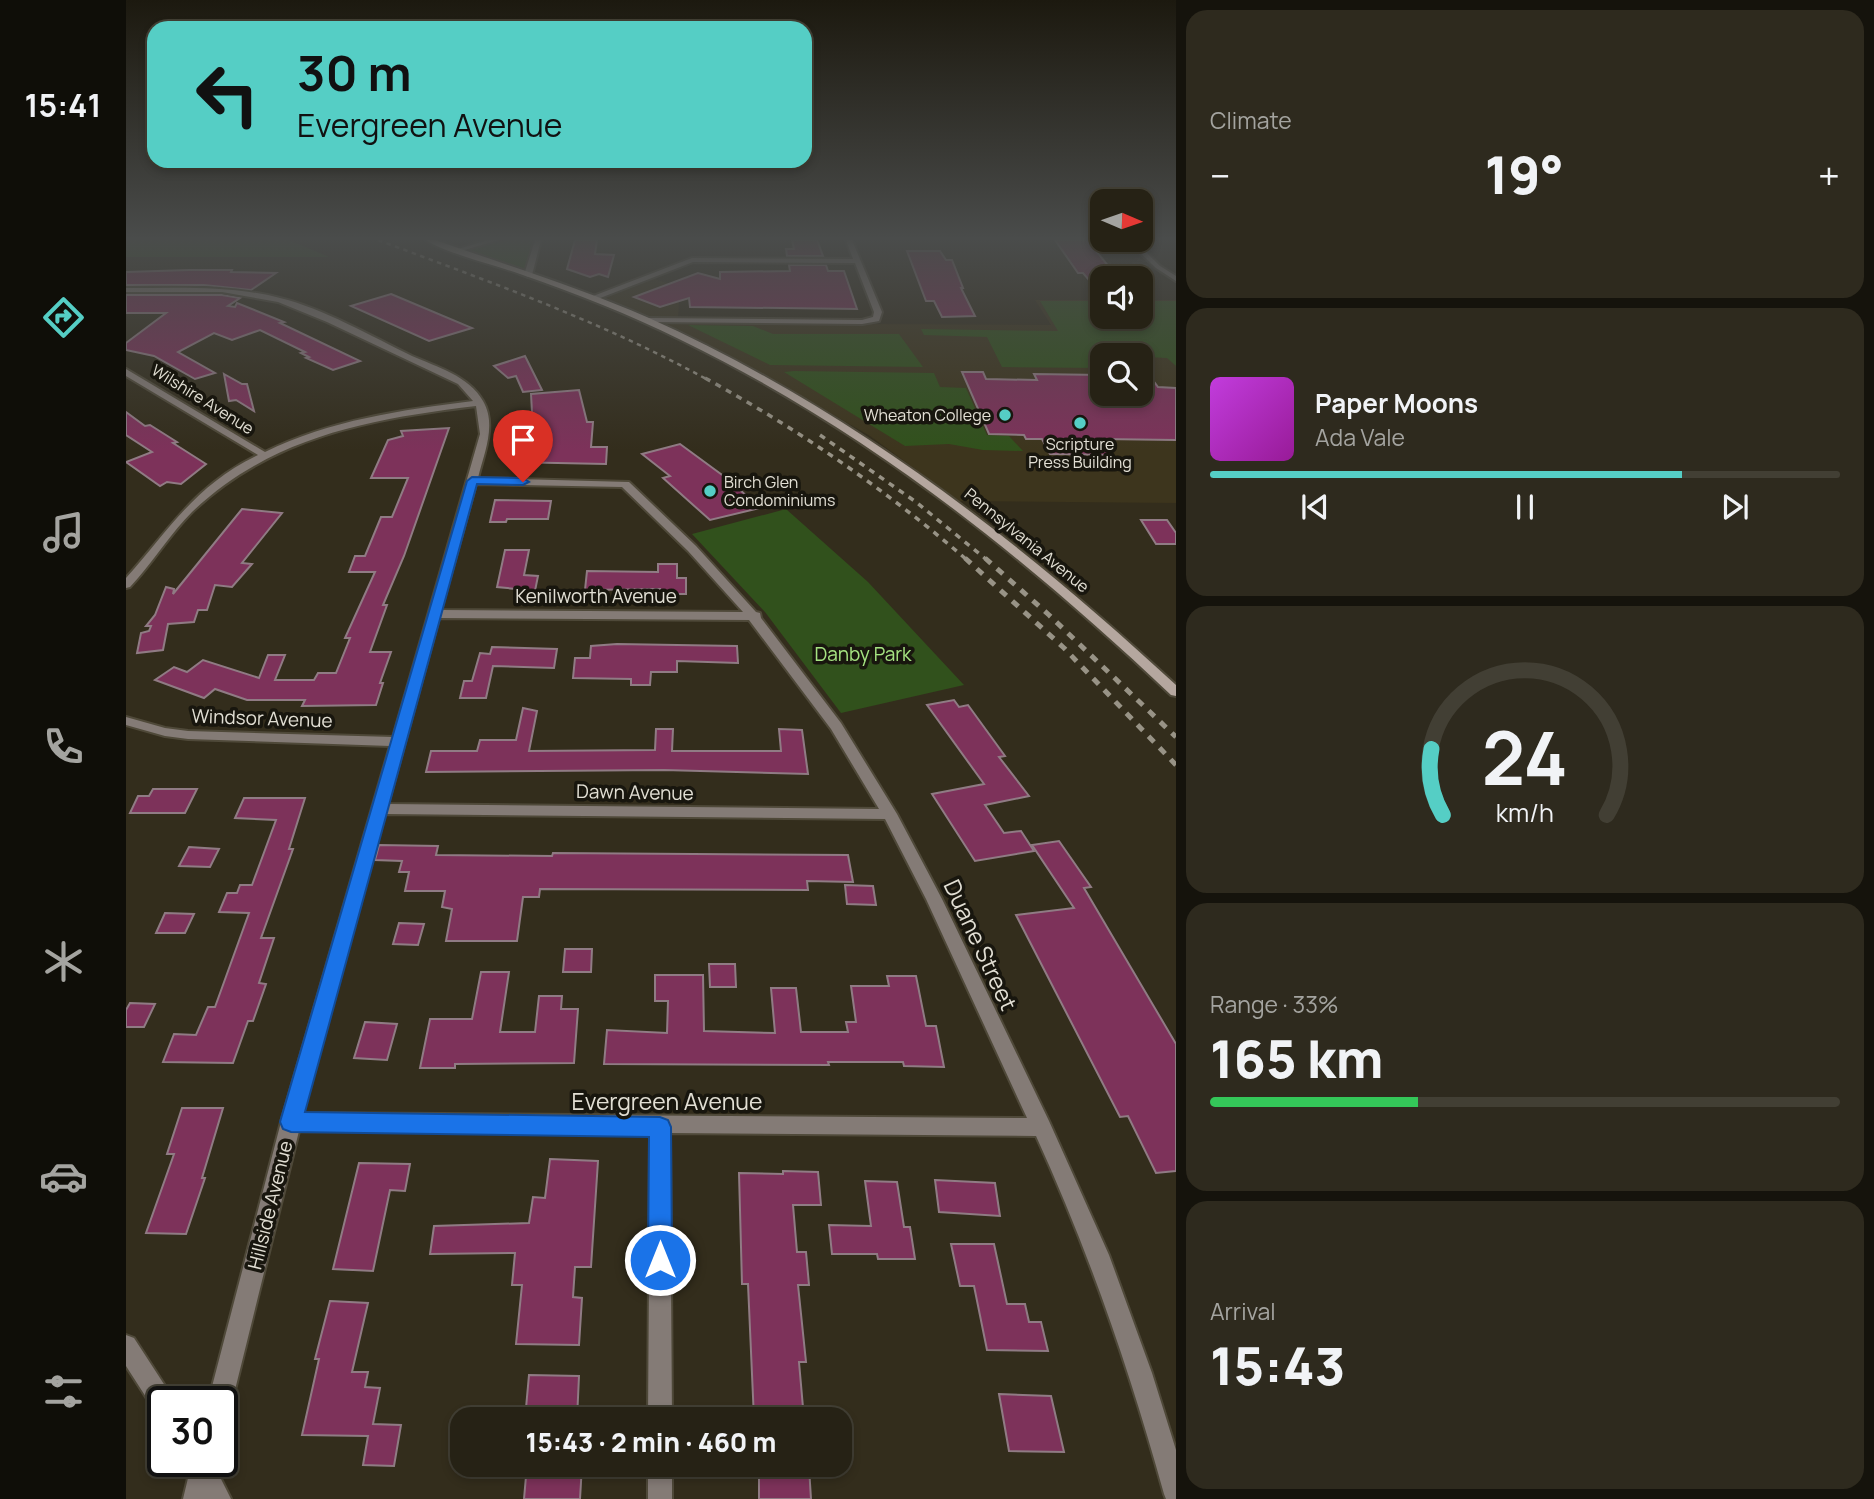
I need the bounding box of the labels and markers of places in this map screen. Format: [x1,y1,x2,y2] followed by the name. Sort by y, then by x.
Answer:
[864,404,991,426] place label: Wheaton College
[997,407,1013,423] marker: Wheaton College
[493,410,553,482] pin
[1072,415,1088,431] marker: Scripture Press Building
[1028,433,1132,473] place label: Scripture Press Building
[724,471,835,511] place label: Birch Glen Condominiums
[702,483,718,499] marker: Birch Glen Condominiums

